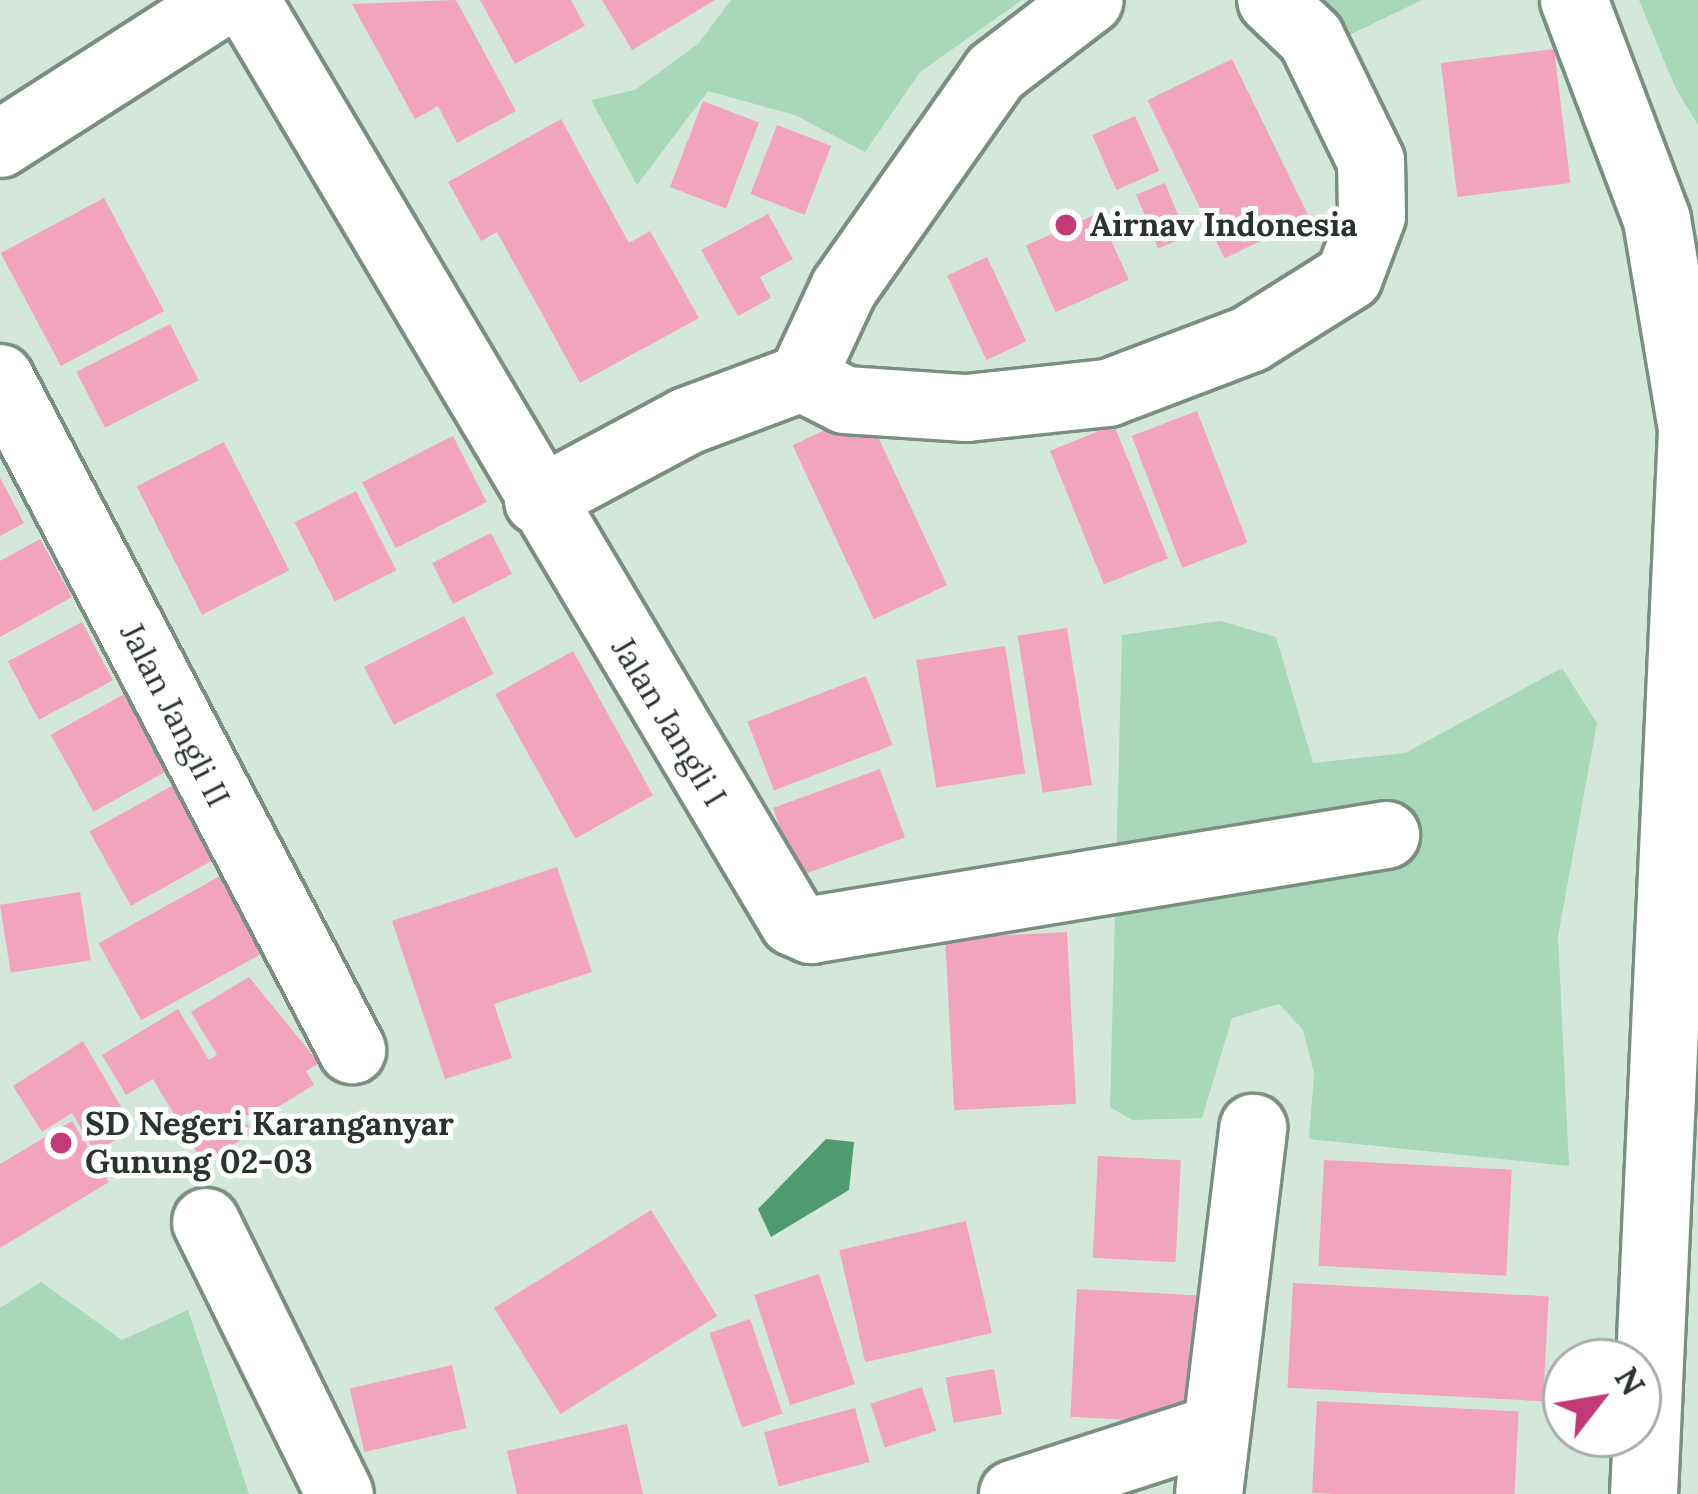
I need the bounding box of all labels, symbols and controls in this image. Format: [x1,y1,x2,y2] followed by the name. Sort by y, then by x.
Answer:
[1090,205,1358,245] place label: Airnav Indonesia
[1053,212,1079,238] marker: Airnav Indonesia
[112,617,238,813] street label: Jalan Jangli II
[603,631,735,813] street label: Jalan Jangli I
[85,1104,454,1182] place label: SD Negeri Karanganyar Gunung 02-03
[48,1130,74,1156] marker: SD Negeri Karanganyar Gunung 02-03
[1542,1338,1662,1458] north arrow
[1606,1359,1655,1403] text: N

